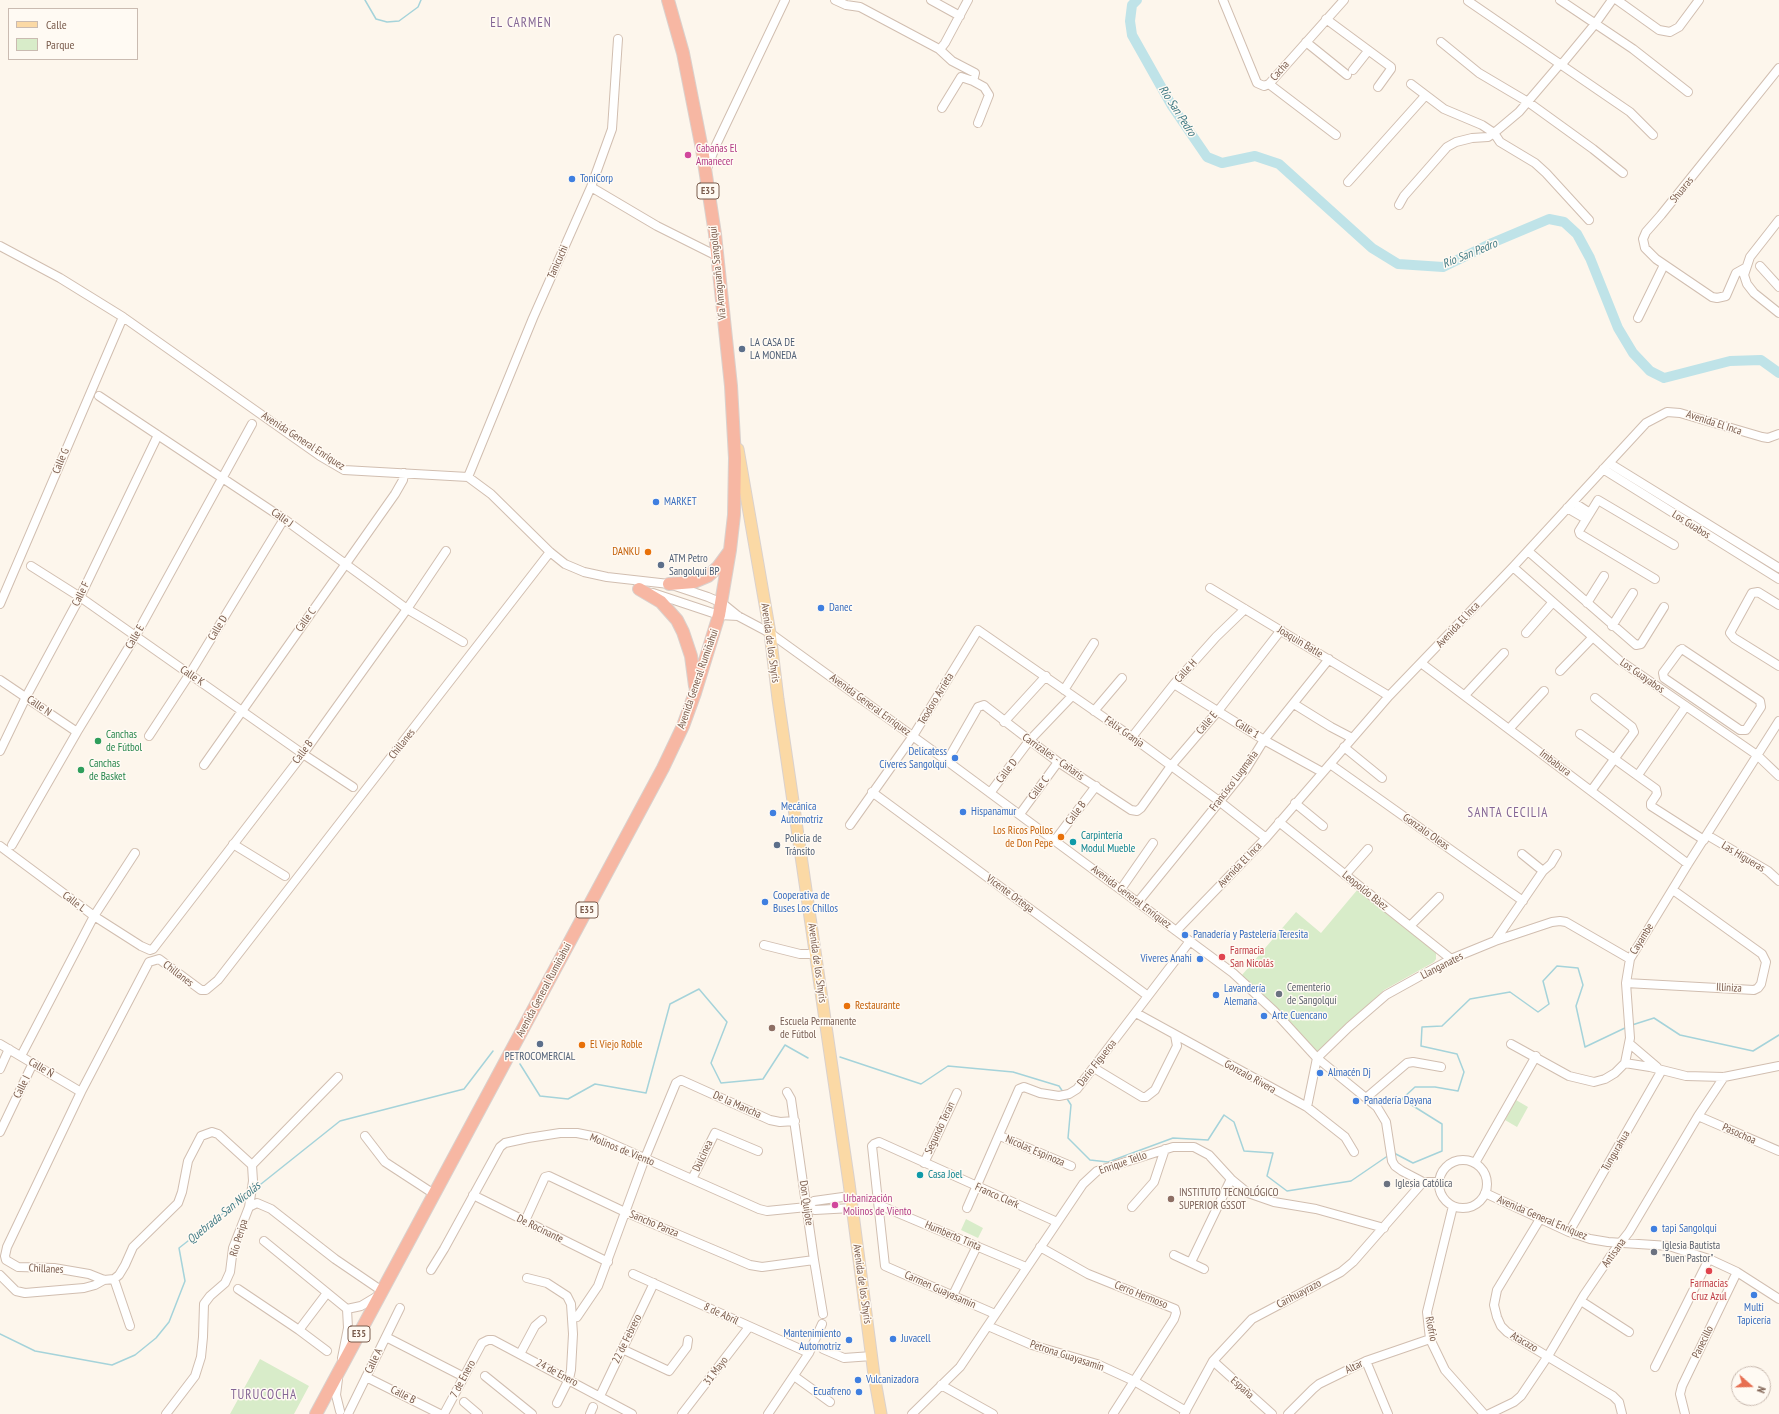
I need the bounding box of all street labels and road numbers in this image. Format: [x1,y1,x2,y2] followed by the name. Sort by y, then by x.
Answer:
[1268,58,1292,84] street label: Cacha
[1667,174,1697,206] street label: Shuaras
[697,183,719,199] road number: E35
[707,226,729,320] street label: Vía Amaguaña Sangolquí
[545,243,571,281] street label: Tanicuchi
[1685,408,1743,438] street label: Avenida El Inca
[259,409,347,473] street label: Avenida General Enríquez
[50,446,72,476] street label: Calle G
[268,506,296,530] street label: Calle J
[1669,508,1713,542] street label: Los Guabos
[69,579,93,609] street label: Calle F
[1433,599,1483,651] street label: Avenida El Inca
[758,602,782,684] street label: Avenida de los Shyris
[293,605,319,635] street label: Calle C
[205,613,231,643] street label: Calle D
[123,622,147,652] street label: Calle E
[1275,623,1325,661] street label: Joaquìn Batle
[675,627,721,731] street label: Avenida General Rumiñahui
[1172,656,1200,686] street label: Calle H
[1617,656,1667,696] street label: Los Guayabos
[177,663,207,689] street label: Calle K
[827,671,913,739] street label: Avenida General Enríquez
[915,671,957,727] street label: Teodoro Arrieta
[24,693,54,719] street label: Calle N
[1194,709,1220,737] street label: Calle E
[1102,714,1146,750] street label: Fèlix Granja
[1232,716,1262,742] street label: Calle 1
[386,726,418,762] street label: Chillanes
[1020,731,1086,783] street label: Carrizales - Cañaris
[290,737,316,767] street label: Calle B
[1537,747,1573,779] street label: Imbabura
[1207,748,1261,814] street label: Francisco Lugmaña
[994,756,1020,786] street label: Calle D
[1026,774,1052,802] street label: Calle C
[1063,798,1089,828] street label: Calle B
[1400,811,1452,853] street label: Gonzalo Oleas
[1719,839,1767,875] street label: Las Higueras
[1215,840,1265,890] street label: Avenida El Inca
[1088,863,1174,931] street label: Avenida General Enríquez
[1339,868,1391,914] street label: Leopoldo Bàez
[983,872,1037,916] street label: Vicente Ortega
[60,889,88,915] street label: Calle L
[576,902,598,918] road number: E35
[1627,921,1657,957] street label: Cayambe
[805,922,829,1004] street label: Avenida de los Shyris
[514,941,574,1039] street label: Avenida General Rumiñahui
[1419,950,1465,982] street label: Llanganates
[160,958,196,990] street label: Chillanes
[1716,981,1742,995] street label: Illiniza
[1075,1037,1119,1089] street label: Dario Figueroa
[26,1055,56,1081] street label: Calle Ñ
[1222,1057,1278,1097] street label: Gonzalo Rivera
[11,1073,33,1101] street label: Calle I
[711,1089,763,1121] street label: De la Mancha
[922,1100,958,1156] street label: Segundo Teran
[1720,1121,1758,1147] street label: Pasochoa
[1599,1128,1633,1174] street label: Tungurahua
[588,1131,656,1169] street label: Molinos de Viento
[1003,1133,1067,1169] street label: Nicolas Espinoza
[690,1138,716,1174] street label: Dulcinea
[1097,1149,1149,1177] street label: Enrique Tello
[796,1180,816,1226] street label: Don Quijote
[973,1180,1021,1212] street label: Franco Clerk
[1495,1193,1589,1243] street label: Avenida General Enríquez
[627,1208,681,1240] street label: Sancho Panza
[515,1212,565,1246] street label: De Rocinante
[227,1218,251,1258] street label: Río Peripa
[923,1218,983,1254] street label: Humberto Tinta
[1599,1236,1629,1270] street label: Antisana
[850,1243,874,1325] street label: Avenida de los Shyris
[28,1261,64,1277] street label: Chillanes
[902,1268,978,1312] street label: Carmen Guayasamin
[1274,1277,1324,1311] street label: Carihuayrazo
[1112,1278,1170,1312] street label: Cerro Hermoso
[702,1300,740,1328] street label: 8 de Abril
[609,1312,645,1366] street label: 22 de Febrero
[1422,1315,1440,1343] street label: Riofrìo
[1689,1324,1717,1360] street label: Panecillo
[348,1326,370,1342] road number: E35
[1508,1329,1540,1355] street label: Atacazo
[1028,1338,1106,1374] street label: Petrona Guayasamín
[362,1346,386,1376] street label: Calle A
[701,1354,731,1388] street label: 31 Mayo
[534,1356,580,1390] street label: 24 de Enero
[1343,1357,1365,1377] street label: Altar
[448,1358,478,1400] street label: 7 de Enero
[1228,1374,1256,1402] street label: España
[388,1383,418,1407] street label: Calle B

